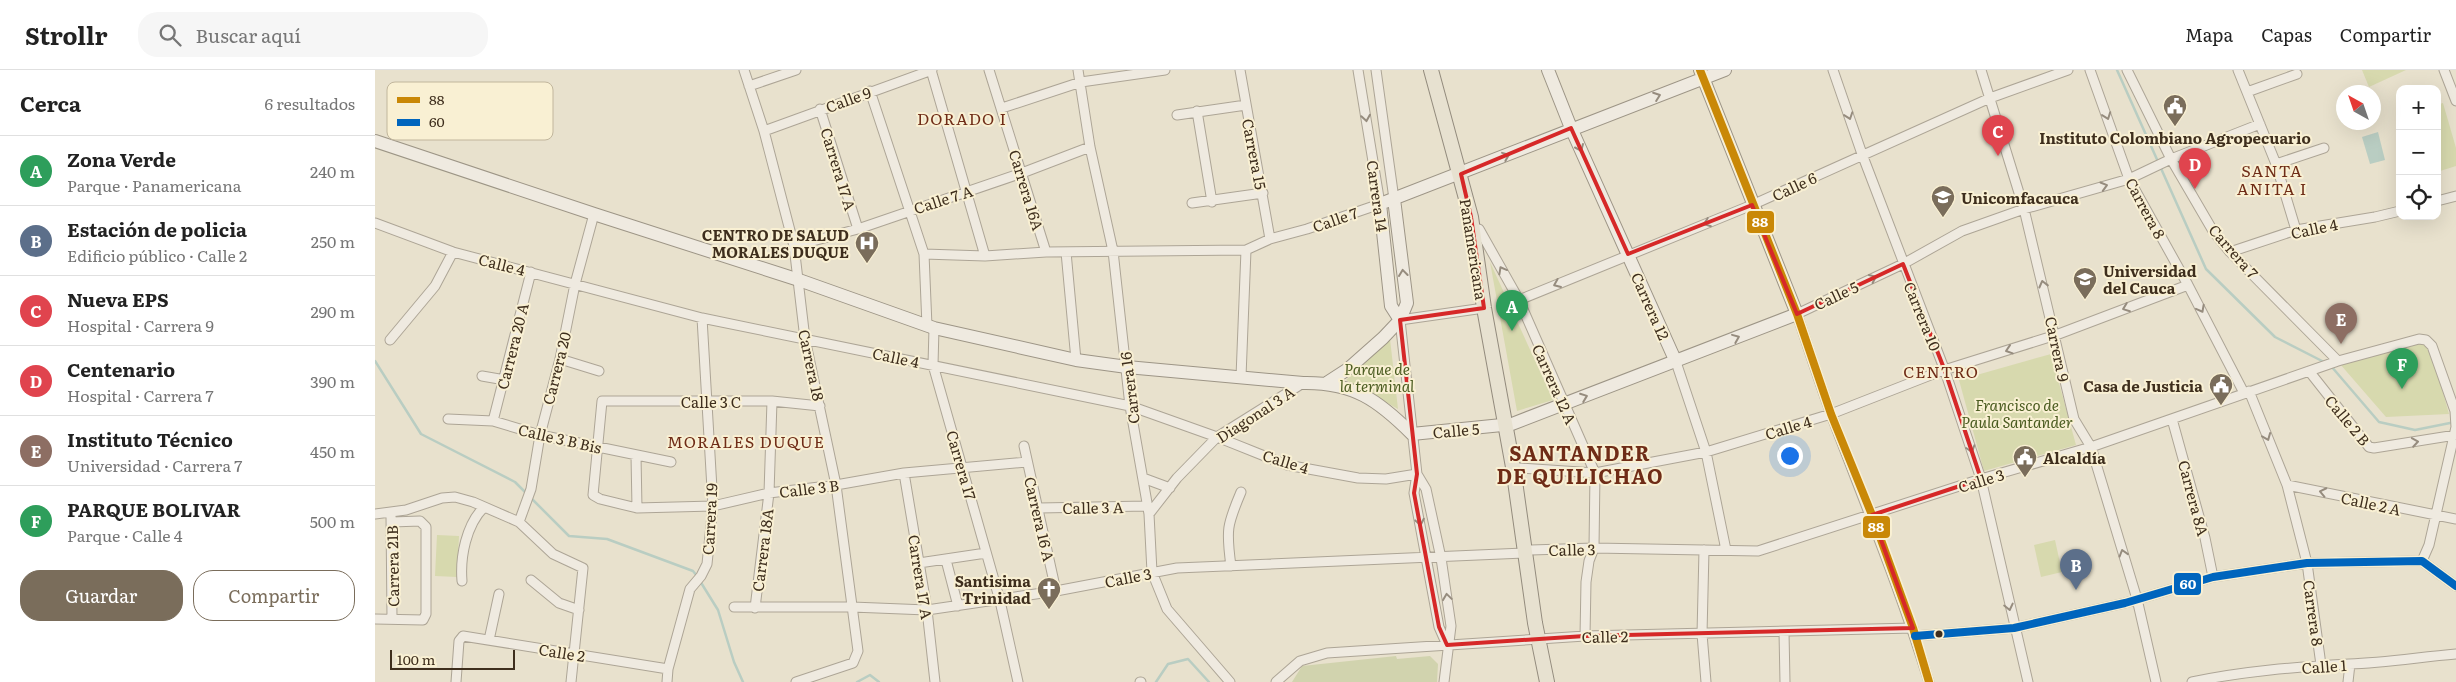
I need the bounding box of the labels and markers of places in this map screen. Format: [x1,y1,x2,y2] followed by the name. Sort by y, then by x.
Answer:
[2162,93,2188,127] public building icon: Instituto Colombiano Agropecuario
[1982,115,2014,156] pin: C
[2039,126,2311,149] place label: Instituto Colombiano Agropecuario
[2179,148,2211,189] pin: D
[1930,184,1956,218] school or university icon: Unicomfacauca
[1961,186,2079,209] place label: Unicomfacauca
[702,223,849,263] place label: CENTRO DE SALUD MORALES DUQUE
[854,230,880,264] hospital icon: CENTRO DE SALUD MORALES DUQUE
[2103,259,2197,299] place label: Universidad del Cauca
[2072,266,2098,300] school or university icon: Universidad del Cauca
[1496,290,1528,331] pin: A
[2325,303,2357,344] pin: E
[2386,348,2418,389] pin: F
[2208,372,2234,406] public building icon: Casa de Justicia
[2083,374,2203,397] place label: Casa de Justicia
[2012,444,2038,478] public building icon: Alcaldía
[2043,446,2106,469] place label: Alcaldía
[2060,549,2092,590] pin: B
[955,569,1031,609] place label: Santisima Trinidad
[1036,576,1062,610] church icon: Santisima Trinidad
[1934,629,1944,639] unlabelled marker

